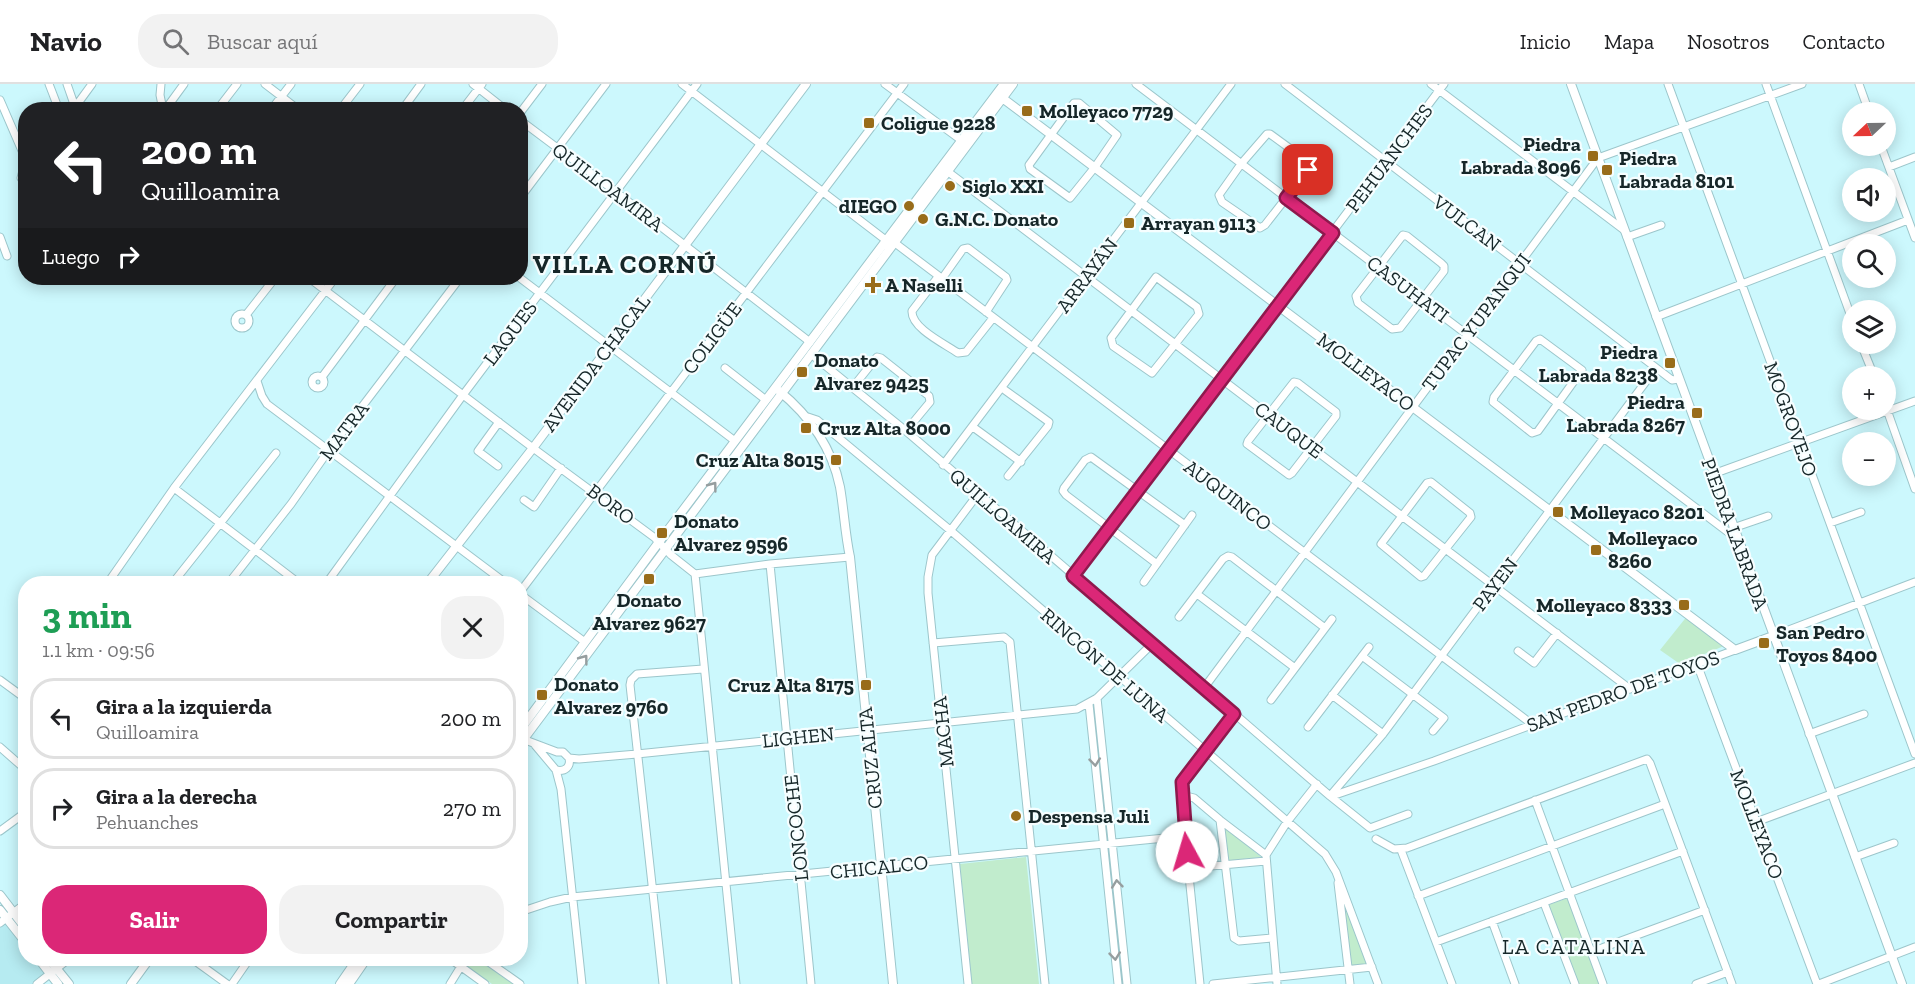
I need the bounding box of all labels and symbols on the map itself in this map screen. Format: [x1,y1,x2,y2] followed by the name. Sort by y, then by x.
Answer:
[1039,99,1174,123] place label: Molleyaco 7729
[1340,99,1438,217] street label: PEHUANCHES
[1842,102,1896,156] north arrow
[1020,104,1034,118] marker: Molleyaco 7729
[881,111,996,135] place label: Coligue 9228
[862,116,876,130] marker: Coligue 9228
[1461,132,1581,179] place label: Piedra Labrada 8096
[547,137,669,237] street label: QUILLOAMIRA
[1282,144,1333,195] pin
[1619,146,1734,193] place label: Piedra Labrada 8101
[1586,149,1600,163] marker: Piedra Labrada 8096
[1600,163,1614,177] marker: Piedra Labrada 8101
[962,174,1044,198] place label: Siglo XXI
[943,179,957,193] marker: Siglo XXI
[1427,189,1506,256] street label: VULCAN
[839,194,897,218] place label: dIEGO
[902,199,916,213] marker: dIEGO
[935,207,1059,231] place label: G.N.C. Donato
[1141,211,1256,235] place label: Arrayan 9113
[916,212,930,226] marker: G.N.C. Donato
[1122,216,1136,230] marker: Arrayan 9113
[1051,233,1123,317] street label: ARRAYÁN
[533,248,717,280] district label: VILLA CORNÚ
[1416,248,1536,396] street label: TUPAC YUPANQUI
[1362,250,1454,328] street label: CASUHATI
[885,273,963,297] place label: A Naselli
[866,278,880,292] marker: A Naselli
[537,290,655,436] street label: AVENIDA CHACAL
[478,296,542,370] street label: LAQUES
[677,297,747,379] street label: COLIGÜE
[1312,328,1420,416] street label: MOLLEYACO
[1539,340,1658,387] place label: Piedra Labrada 8238
[814,348,929,395] place label: Donato Alvarez 9425
[1663,356,1677,370] marker: Piedra Labrada 8238
[1759,358,1823,480] street label: MOGROVEJO
[795,365,809,379] marker: Donato Alvarez 9425
[1566,390,1685,437] place label: Piedra Labrada 8267
[314,396,374,465] street label: MATRA
[1250,396,1328,464] street label: CAUQUE
[1690,406,1704,420] marker: Piedra Labrada 8267
[818,416,951,440] place label: Cruz Alta 8000
[799,421,813,435] marker: Cruz Alta 8000
[696,448,824,472] place label: Cruz Alta 8015
[829,453,843,467] marker: Cruz Alta 8015
[1179,454,1277,536] street label: AUQUINCO
[1696,455,1774,614] street label: PIEDRA LABRADA
[945,463,1062,570] street label: QUILLOAMIRA
[583,478,639,530] street label: BORO
[705,481,716,492] one-way arrow
[1570,500,1704,524] place label: Molleyaco 8201
[1551,505,1565,519] marker: Molleyaco 8201
[674,509,788,556] place label: Donato Alvarez 9596
[655,526,669,540] marker: Donato Alvarez 9596
[1608,526,1698,573] place label: Molleyaco 8260
[1589,543,1603,557] marker: Molleyaco 8260
[1467,552,1523,615] street label: PAYEN
[642,572,656,586] marker: Donato Alvarez 9627
[592,588,706,635] place label: Donato Alvarez 9627
[1536,593,1672,617] place label: Molleyaco 8333
[1677,598,1691,612] marker: Molleyaco 8333
[1036,603,1175,728] street label: RINCÓN DE LUNA
[1776,620,1877,667] place label: San Pedro Toyos 8400
[1757,636,1771,650] marker: San Pedro Toyos 8400
[1523,645,1723,737] street label: SAN PEDRO DE TOYOS
[577,654,588,665] one-way arrow
[554,672,668,719] place label: Donato Alvarez 9760
[728,673,854,697] place label: Cruz Alta 8175
[859,678,873,692] marker: Cruz Alta 8175
[535,688,549,702] marker: Donato Alvarez 9760
[927,694,959,769] street label: MACHA
[853,705,887,810] street label: CRUZ ALTA
[761,721,836,753] street label: LIGHEN
[1088,757,1101,766] one-way arrow
[1725,766,1789,882] street label: MOLLEYACO
[778,774,814,882] street label: LONCOCHE
[1028,804,1149,828] place label: Despensa Juli
[1009,809,1023,823] marker: Despensa Juli
[1155,820,1219,884] position arrow
[829,850,929,884] street label: CHICALCO
[1111,879,1124,889] one-way arrow
[1502,934,1646,959] district label: LA CATALINA
[1108,951,1121,960] one-way arrow

